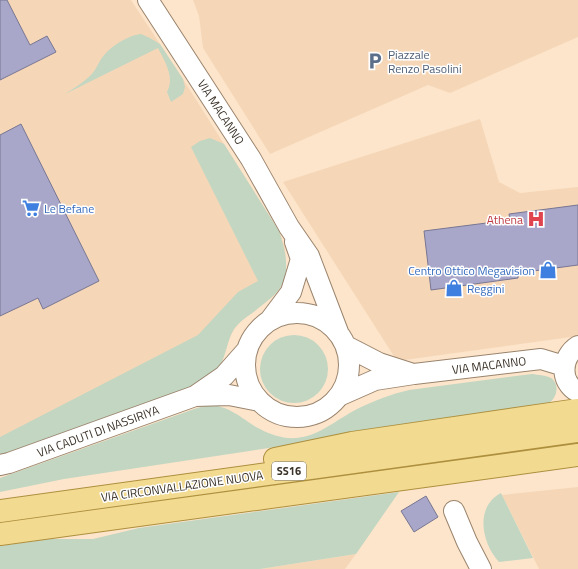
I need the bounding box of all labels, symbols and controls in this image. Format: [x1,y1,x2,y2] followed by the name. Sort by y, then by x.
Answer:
[388,45,462,78] place label: Piazzale Renzo Pasolini
[365,51,385,71] parking icon: Piazzale Renzo Pasolini
[193,76,249,149] street label: VIA MACANNO
[21,198,41,218] supermarket icon: Le Befane
[44,199,94,218] place label: Le Befane
[526,209,546,229] hospital icon: Athena
[487,210,523,229] place label: Athena
[538,260,558,280] shop icon: Centro Ottico Megavision
[408,261,535,280] place label: Centro Ottico Megavision
[444,278,464,298] shop icon: Reggini
[467,279,504,298] place label: Reggini
[451,351,527,379] street label: VIA MACANNO
[34,400,162,462] street label: VIA CADUTI DI NASSIRIYA
[272,462,306,480] road number: SS16
[100,465,264,507] street label: VIA CIRCONVALLAZIONE NUOVA

